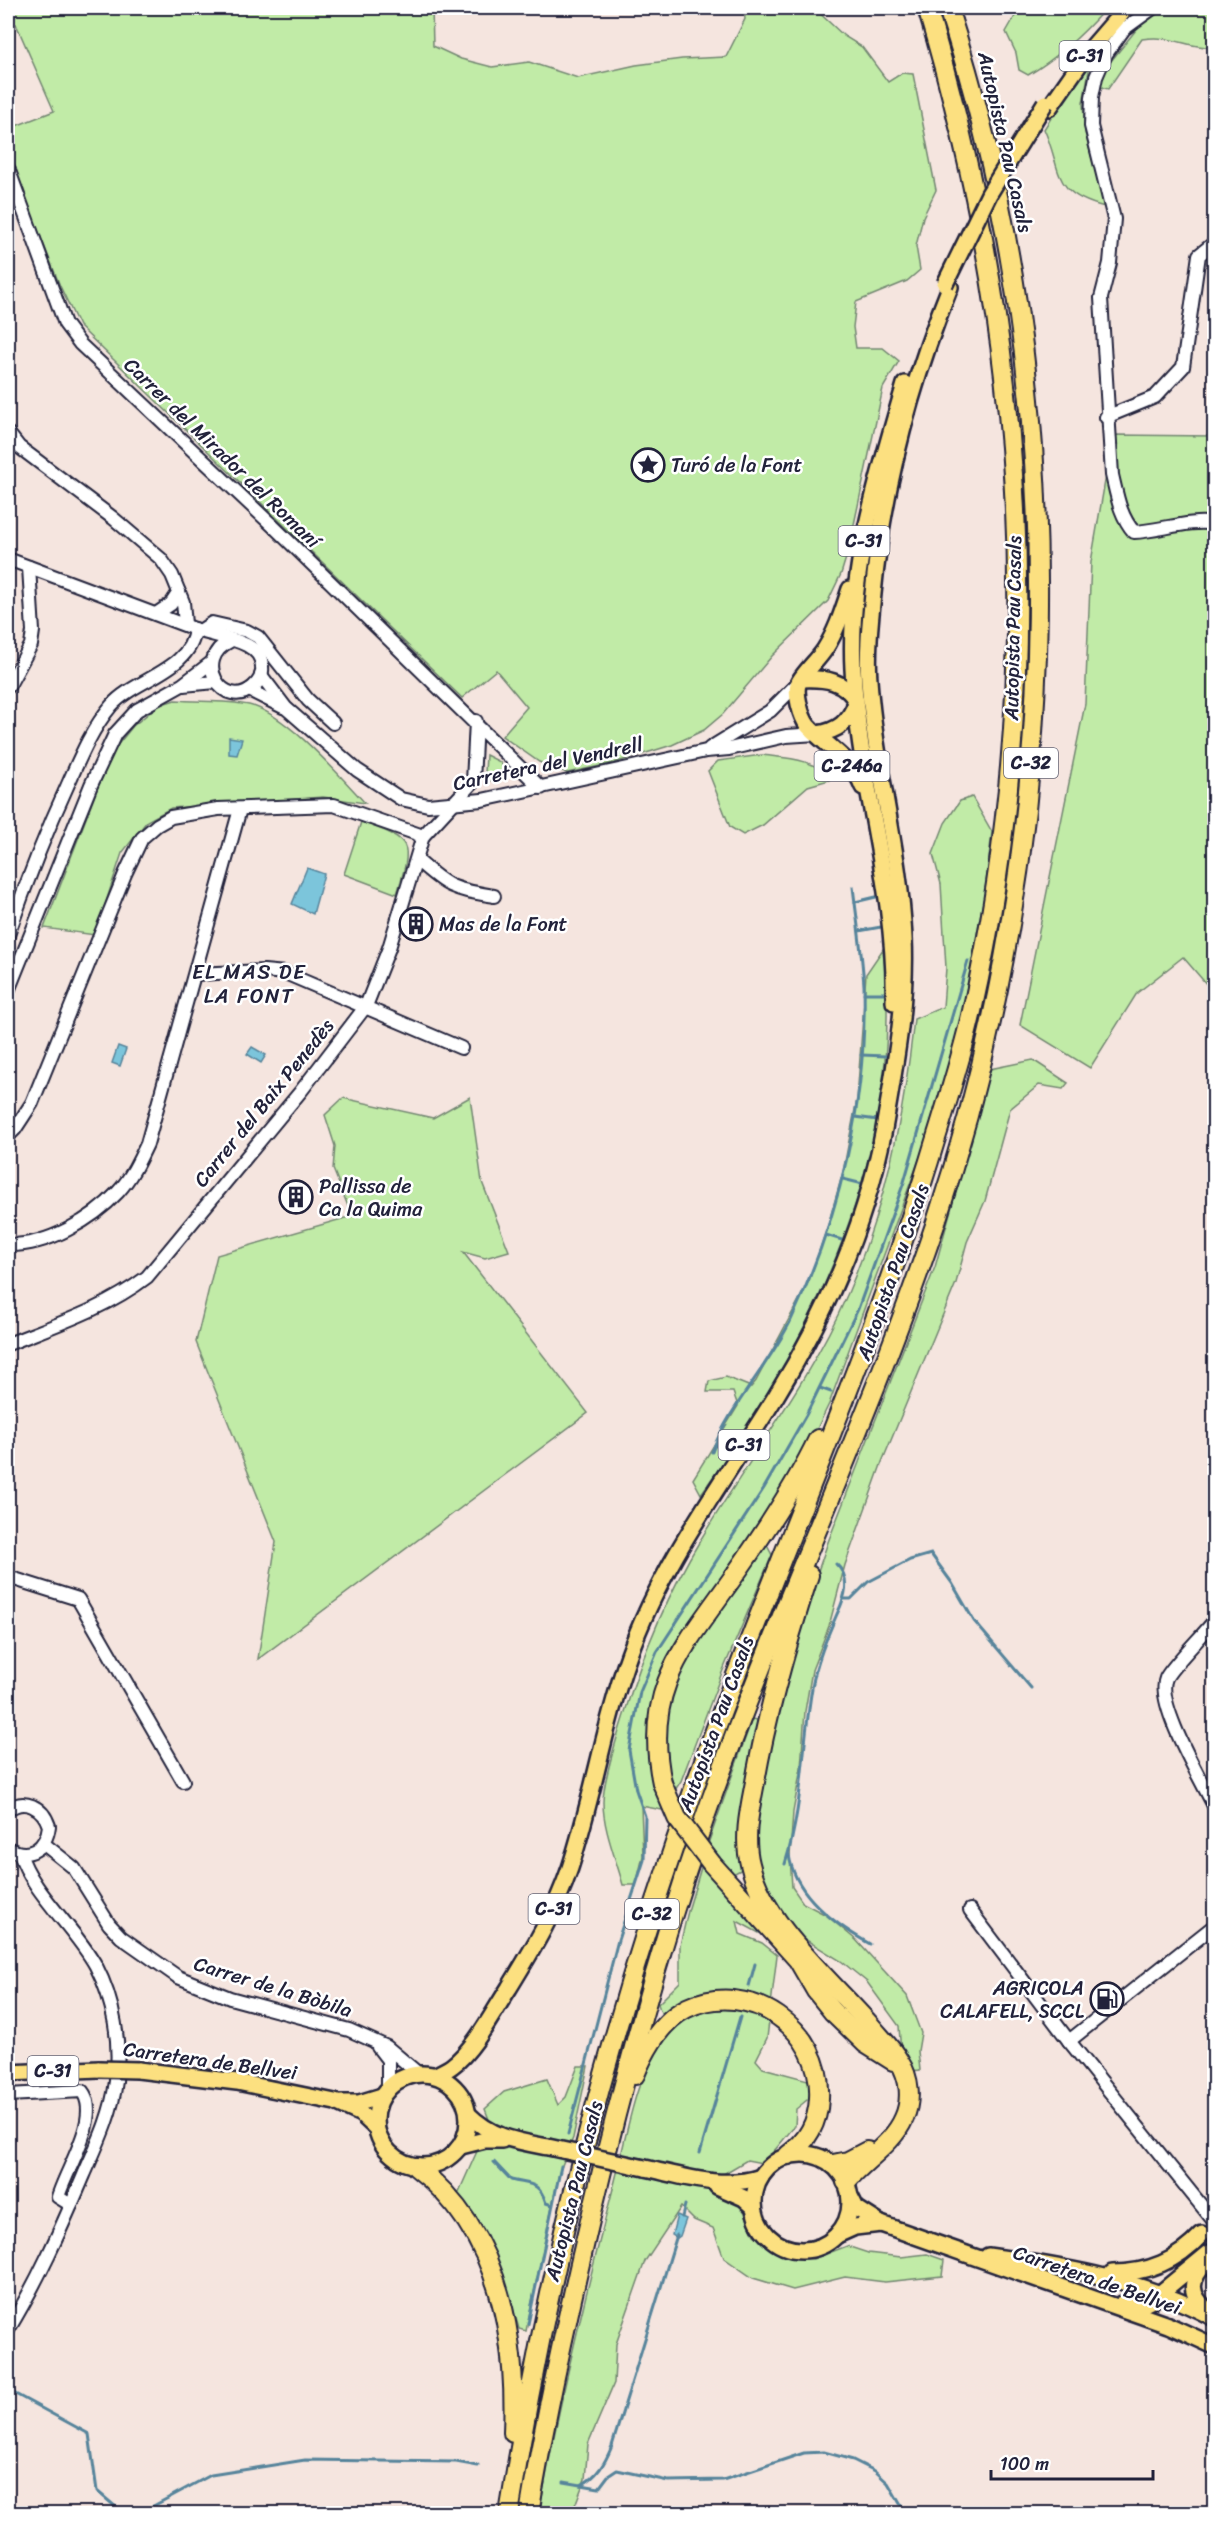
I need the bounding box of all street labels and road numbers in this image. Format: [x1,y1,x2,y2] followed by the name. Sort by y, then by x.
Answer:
[1060,41,1110,71] road number: C-31
[967,47,1043,237] street label: Autopista Pau Casals
[115,349,331,559] street label: Carrer del Mirador del Romaní
[838,526,890,556] road number: C-31
[994,535,1032,722] street label: Autopista Pau Casals
[450,727,647,801] street label: Carretera del Vendrell
[1004,748,1058,778] road number: C-32
[814,751,890,781] road number: C-246a
[185,1010,344,1195] street label: Carrer del Baix Penedès
[846,1178,940,1366] street label: Autopista Pau Casals
[718,1430,770,1460] road number: C-31
[668,1630,764,1818] street label: Autopista Pau Casals
[528,1894,580,1924] road number: C-31
[625,1899,679,1929] road number: C-32
[190,1946,356,2028] street label: Carrer de la Bòbila
[121,2031,301,2091] street label: Carretera de Bellvei
[28,2056,78,2086] road number: C-31
[534,2096,614,2286] street label: Autopista Pau Casals
[1009,2235,1187,2326] street label: Carretera de Bellvei

